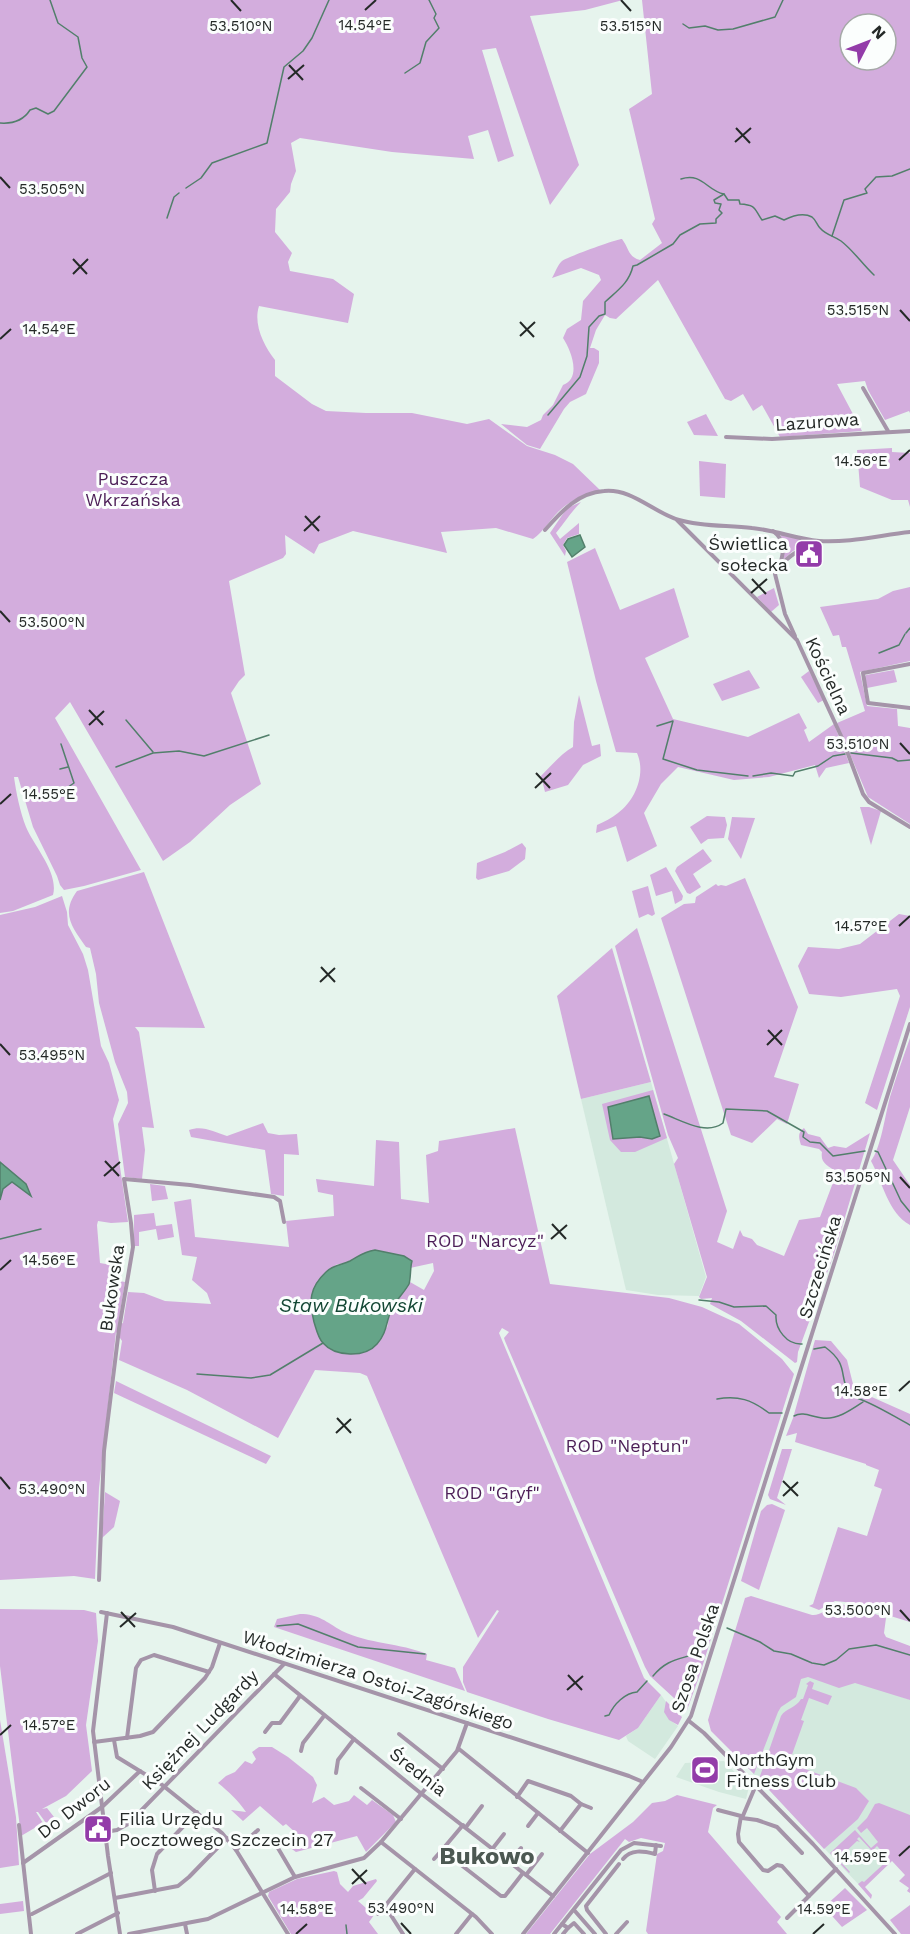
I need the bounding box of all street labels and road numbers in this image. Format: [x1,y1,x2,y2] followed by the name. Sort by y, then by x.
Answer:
[774,408,860,435] street label: Lazurowa
[801,634,856,718] street label: Kościelna
[794,1213,845,1321] street label: Szczecińska
[95,1243,128,1333] street label: Bukowska
[666,1601,723,1715] street label: Szosa Polska
[240,1626,516,1733] street label: Włodzimierza Ostoi-Zagórskiego
[137,1665,263,1794] street label: Księżnej Ludgardy
[386,1743,451,1800] street label: Średnia
[33,1773,114,1843] street label: Do Dworu

